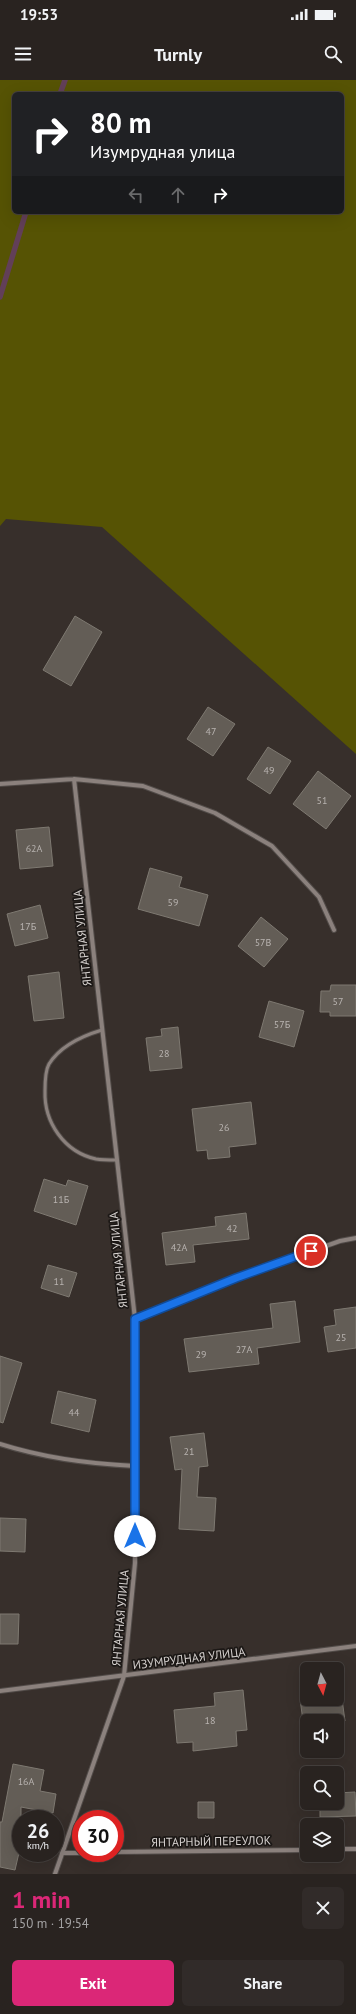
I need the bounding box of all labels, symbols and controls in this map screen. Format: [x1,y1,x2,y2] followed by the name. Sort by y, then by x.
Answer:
[20,5,58,24] text: 19:53
[12,43,34,65] icon: menu
[154,43,202,66] text: Turnly
[322,43,344,65] icon: search
[90,104,151,141] text: 80 m
[24,108,76,160] icon: right
[90,140,235,163] text: Изумрудная улица
[125,184,147,206] icon: left
[167,184,189,206] icon: ahead
[209,184,231,206] icon: right
[206,725,216,738] house number: 47
[264,764,274,777] house number: 49
[317,794,327,807] house number: 51
[26,842,43,855] house number: 62А
[70,889,94,987] street label: ЯНТАРНАЯ УЛИЦА
[168,896,178,909] house number: 59
[20,920,37,933] house number: 17Б
[255,936,272,949] house number: 57В
[333,995,343,1008] house number: 57
[274,1018,291,1031] house number: 57Б
[159,1047,169,1060] house number: 28
[219,1121,229,1134] house number: 26
[53,1193,70,1206] house number: 11Б
[106,1211,130,1309] street label: ЯНТАРНАЯ УЛИЦА
[227,1222,237,1235] house number: 42
[294,1234,328,1268] pin
[300,1240,322,1262] icon: arrive
[171,1241,188,1254] house number: 42А
[54,1275,64,1288] house number: 11
[336,1331,346,1344] house number: 25
[236,1343,253,1356] house number: 27А
[196,1348,206,1361] house number: 29
[69,1406,80,1419] house number: 44
[184,1445,194,1458] house number: 21
[114,1515,156,1557] position arrow
[108,1569,132,1667] street label: ЯНТАРНАЯ УЛИЦА
[132,1644,246,1672] street label: ИЗУМРУДНАЯ УЛИЦА
[300,1662,344,1706] north arrow
[300,1662,344,1862] map controls
[205,1714,215,1727] house number: 18
[300,1714,344,1758] button: sound
[300,1766,344,1810] button: search
[18,1775,35,1788] house number: 16А
[72,1810,124,1862] speed limit sign: 30
[27,1818,49,1844] text: 26
[300,1818,344,1862] button: layers
[151,1832,271,1850] street label: ЯНТАРНЫЙ ПЕРЕУЛОК
[27,1839,49,1852] text: km/h
[12,1884,71,1915] text: 1 min
[302,1887,344,1929] button: close
[12,1915,89,1932] text: 150 m · 19:54
[12,1960,174,2006] button: Exit
[182,1960,344,2006] button: Share

